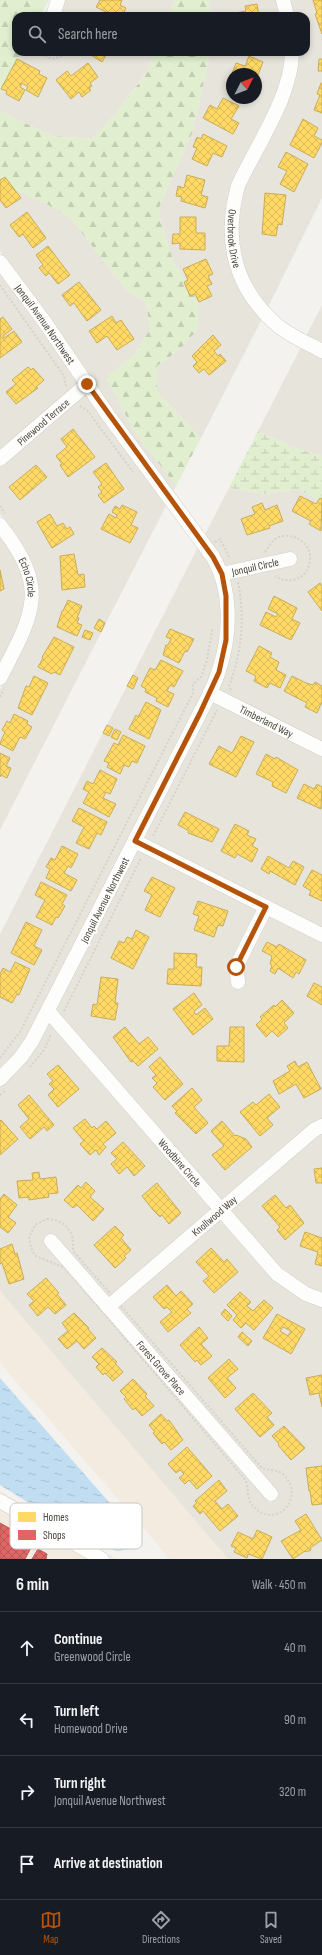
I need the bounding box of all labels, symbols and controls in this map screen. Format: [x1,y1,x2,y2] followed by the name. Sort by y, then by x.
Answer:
[12,12,310,56] search box
[26,23,48,45] icon: search
[58,25,118,44] text: Search here
[226,68,262,104] north arrow
[225,209,244,270] street label: Overbrook Drive
[12,281,78,367] street label: Jonquil Avenue Northwest
[78,375,96,393] route end
[14,396,72,448] street label: Pinewood Terrace
[16,555,38,597] street label: Echo Circle
[229,555,280,578] street label: Jonquil Circle
[237,702,296,740] street label: Timberland Way
[77,854,133,946] street label: Jonquil Avenue Northwest
[227,958,245,976] route start
[156,1136,204,1189] street label: Woodbine Circle
[189,1192,240,1239] street label: Knollwood Way
[134,1338,189,1398] street label: Forest Grove Place
[10,1503,142,1549] legend
[43,1511,69,1524] text: Homes
[43,1529,66,1542] text: Shops
[16,1575,49,1595] text: 6 min
[252,1577,306,1593] text: Walk · 450 m
[54,1630,103,1649] text: Continue
[16,1637,38,1659] icon: ahead
[284,1640,306,1656] text: 40 m
[54,1649,131,1665] text: Greenwood Circle
[54,1702,99,1721] text: Turn left
[16,1709,38,1731] icon: left
[284,1712,306,1728] text: 90 m
[54,1721,128,1737] text: Homewood Drive
[54,1774,106,1793] text: Turn right
[16,1781,38,1803] icon: right
[279,1784,306,1800] text: 320 m
[54,1793,166,1809] text: Jonquil Avenue Northwest
[16,1853,38,1875] icon: arrive
[54,1854,163,1873] text: Arrive at destination
[40,1909,62,1946] tab: Map
[142,1909,180,1946] tab: Directions
[260,1909,282,1946] tab: Saved

